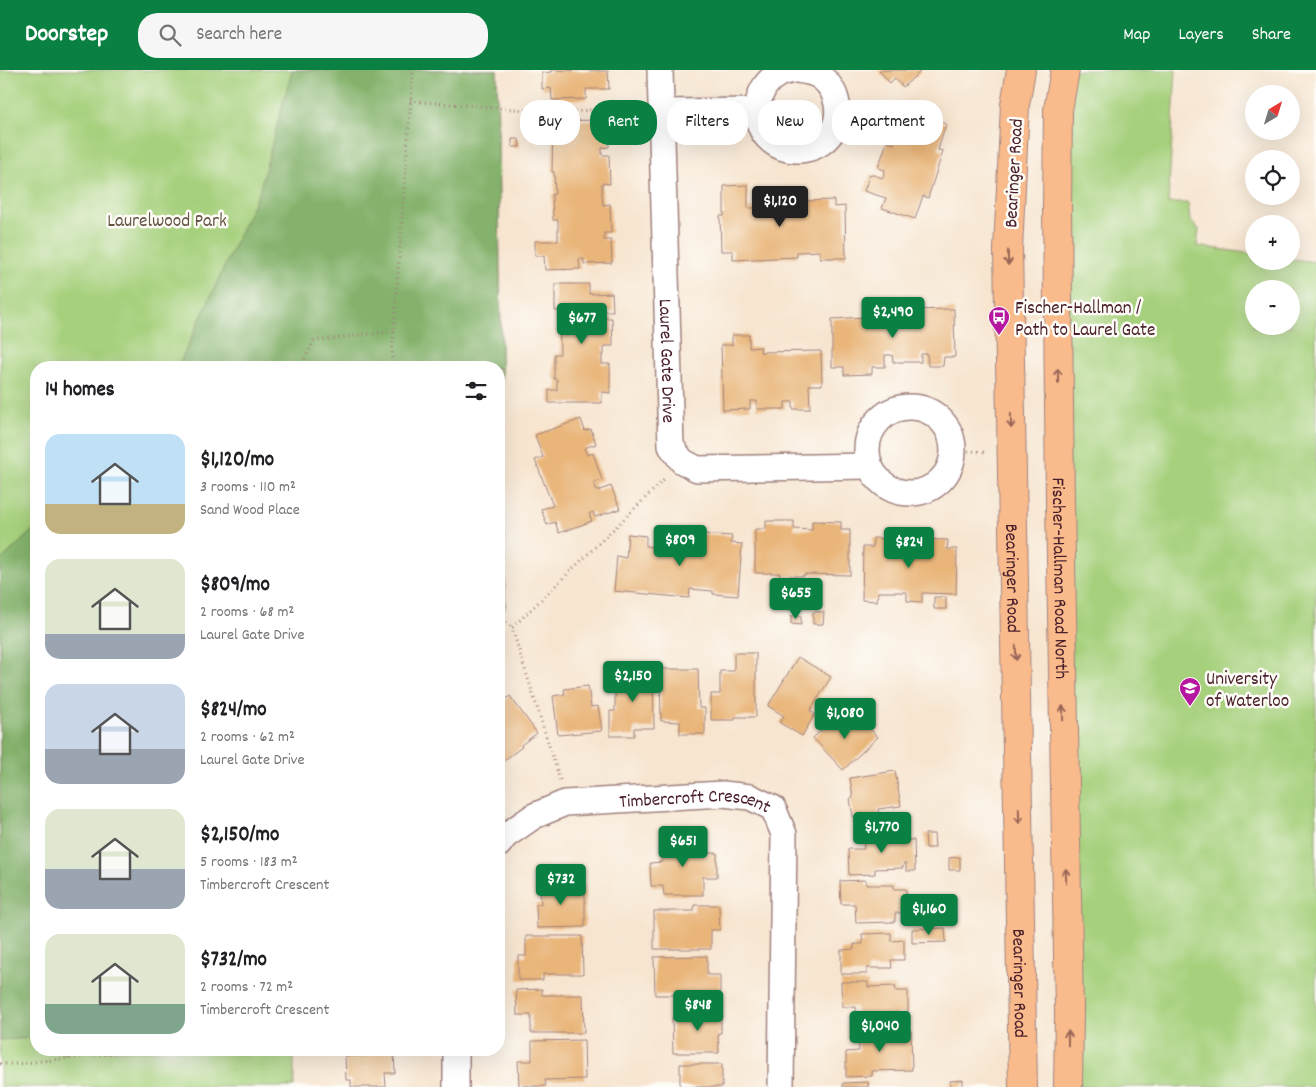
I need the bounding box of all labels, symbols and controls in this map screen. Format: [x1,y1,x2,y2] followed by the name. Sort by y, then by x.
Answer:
[138,13,488,58] search box
[25,18,108,52] text: Doorstep
[156,21,184,49] icon: search
[196,22,282,49] text: Search here
[1123,23,1150,48] text: Map
[1178,23,1224,48] text: Layers
[1252,23,1291,48] text: Share
[1245,85,1300,140] north arrow
[1245,85,1300,335] map controls
[520,100,580,145] chip: Buy
[590,100,657,145] chip: Rent
[667,100,748,145] chip: Filters
[758,100,822,145] chip: New
[832,100,943,145] chip: Apartment
[999,118,1032,228] street label: Bearinger Road
[1245,150,1300,205] button: locate
[739,186,821,228] pin: $1,120
[763,190,797,213] text: $1,120
[107,209,227,236] park label: Laurelwood Park
[1245,215,1300,270] button: +
[1004,250,1013,266] one-way arrow
[1245,280,1300,335] button: −
[852,296,934,339] pin: $2,490
[1015,296,1155,345] place label: Fischer-Hallman / Path to Laurel Gate
[650,299,680,423] street label: Laurel Gate Drive
[873,301,913,324] text: $2,490
[552,302,612,345] pin: $677
[987,305,1011,336] bus stop icon: Fischer-Hallman / Path to Laurel Gate
[568,307,596,330] text: $677
[1053,368,1063,384] one-way arrow
[45,376,115,406] text: 14 homes
[462,377,490,405] icon: filters
[1007,412,1016,428] one-way arrow
[200,446,274,476] text: $1,120/mo
[85,454,145,514] icon: home
[200,476,296,499] text: 3 rooms · 110 m²
[1043,477,1073,679] street label: Fischer-Hallman Road North
[200,499,300,522] text: Sand Wood Place
[996,523,1025,633] street label: Bearinger Road
[650,524,710,567] pin: $809
[879,526,939,569] pin: $824
[665,529,695,552] text: $809
[895,531,923,554] text: $824
[200,571,270,601] text: $809/mo
[766,578,826,620] pin: $655
[85,579,145,639] icon: home
[781,582,811,605] text: $655
[200,601,294,624] text: 2 rooms · 68 m²
[200,624,304,647] text: Laurel Gate Drive
[1011,645,1020,661] one-way arrow
[592,660,674,703] pin: $2,150
[614,665,652,688] text: $2,150
[1206,667,1289,716] place label: University of Waterloo
[1178,676,1202,707] school or university icon: University of Waterloo
[200,696,267,726] text: $824/mo
[804,698,886,740] pin: $1,080
[826,702,864,725] text: $1,080
[85,704,145,764] icon: home
[1058,706,1068,722] one-way arrow
[200,726,295,749] text: 2 rooms · 62 m²
[200,749,304,772] text: Laurel Gate Drive
[619,784,775,822] street label: Timbercroft Crescent
[1014,807,1023,823] one-way arrow
[841,812,923,854] pin: $1,770
[864,816,900,839] text: $1,770
[200,821,279,851] text: $2,150/mo
[653,826,713,868] pin: $651
[85,829,145,889] icon: home
[670,830,696,853] text: $651
[200,851,297,874] text: 5 rooms · 183 m²
[531,864,591,906] pin: $732
[547,868,575,891] text: $732
[1061,868,1071,884] one-way arrow
[200,874,329,897] text: Timbercroft Crescent
[888,894,970,936] pin: $1,160
[912,898,946,921] text: $1,160
[1003,928,1032,1038] street label: Bearinger Road
[200,946,267,976] text: $732/mo
[85,954,145,1014] icon: home
[200,976,293,999] text: 2 rooms · 72 m²
[668,990,728,1032] pin: $848
[684,994,712,1017] text: $848
[200,999,329,1022] text: Timbercroft Crescent
[839,1010,921,1053] pin: $1,040
[861,1015,899,1038] text: $1,040
[1063,1031,1073,1047] one-way arrow

